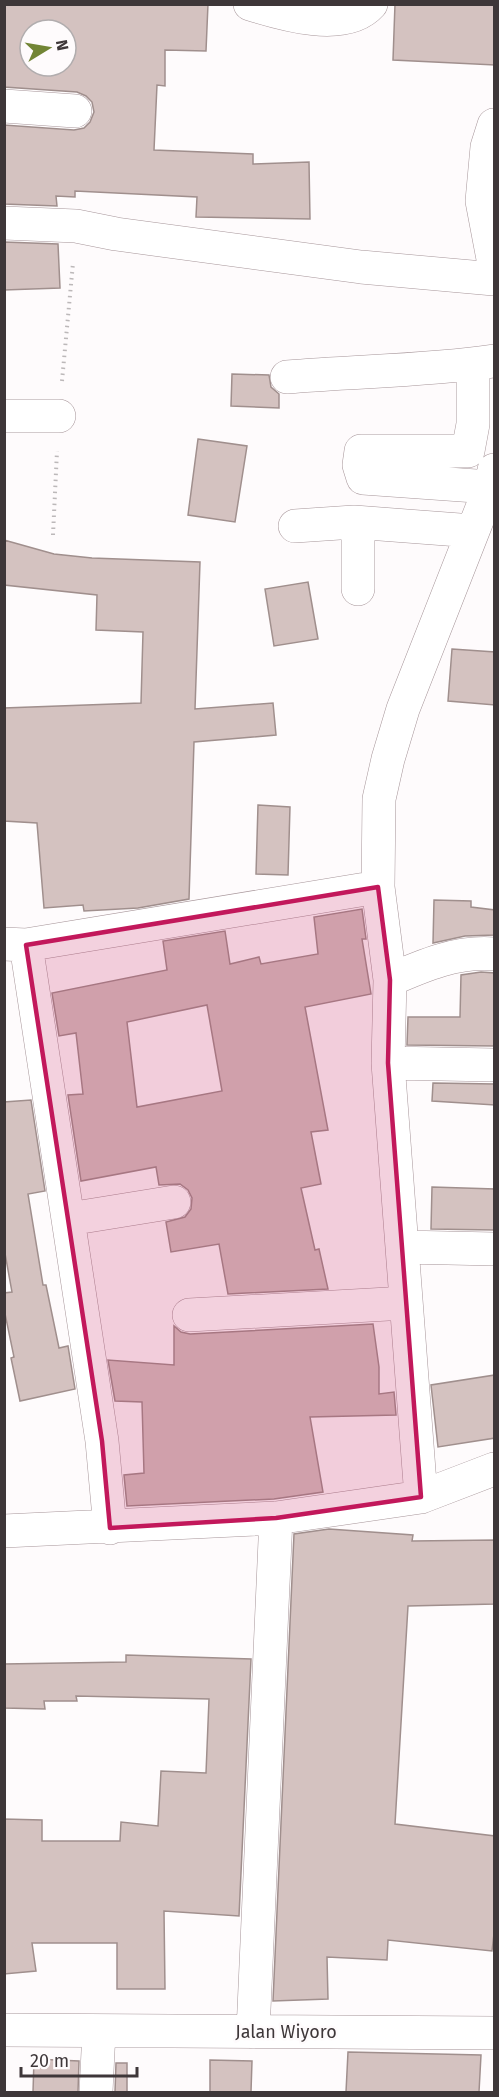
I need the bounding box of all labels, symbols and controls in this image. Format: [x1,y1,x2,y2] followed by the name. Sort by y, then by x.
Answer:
[18,18,78,78] north arrow
[52,38,73,52] text: N
[235,2021,337,2043] street label: Jalan Wiyoro
[21,2040,136,2078] scale bar
[30,2050,69,2072] text: 20 m

